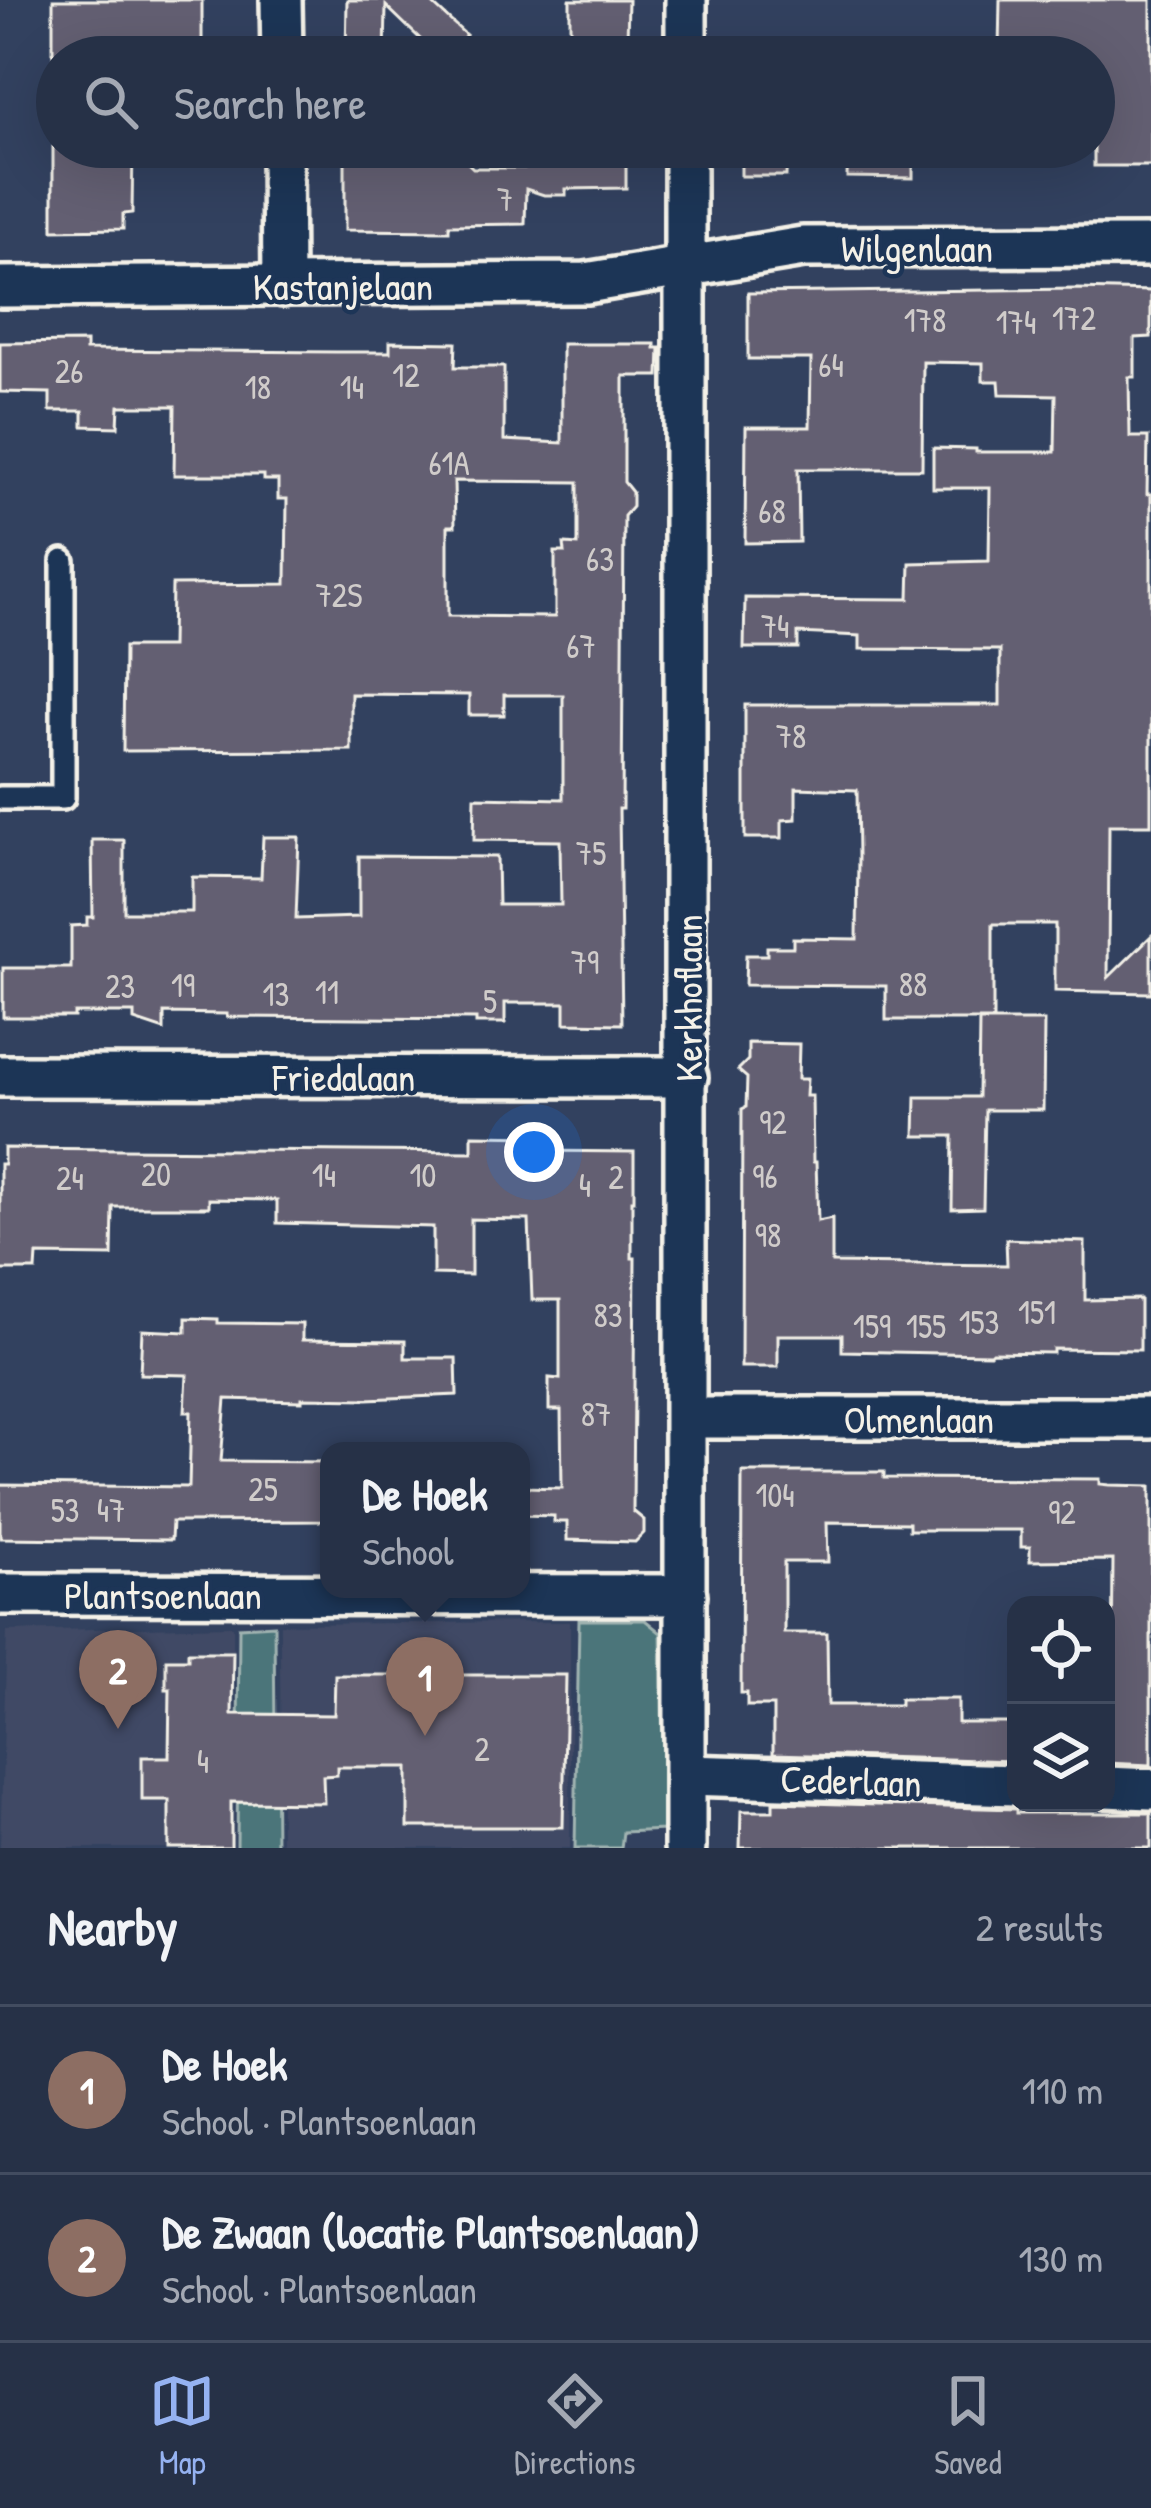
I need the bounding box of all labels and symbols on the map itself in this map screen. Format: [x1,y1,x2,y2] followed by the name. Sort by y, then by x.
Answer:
[497,177,513,221] house number: 7
[841,221,993,274] street label: Wilgenlaan
[253,259,433,312] street label: Kastanjelaan
[1052,296,1096,340] house number: 172
[904,298,946,342] house number: 178
[996,300,1036,344] house number: 174
[818,343,844,387] house number: 64
[55,349,83,393] house number: 26
[392,353,420,397] house number: 12
[245,365,271,409] house number: 18
[340,365,364,409] house number: 14
[428,441,470,485] house number: 61A
[758,489,786,533] house number: 68
[586,537,614,581] house number: 63
[316,573,362,617] house number: 72S
[761,604,789,648] house number: 74
[566,624,596,668] house number: 67
[776,714,806,758] house number: 78
[576,831,606,875] house number: 75
[661,914,714,1082] street label: Kerkhoflaan
[571,940,599,984] house number: 79
[899,962,927,1006] house number: 88
[171,963,195,1007] house number: 19
[105,964,135,1008] house number: 23
[315,970,339,1014] house number: 11
[263,972,289,1016] house number: 13
[483,979,497,1023] house number: 5
[272,1050,415,1103] street label: Friedalaan
[759,1100,787,1144] house number: 92
[504,1122,564,1182] your location
[141,1152,171,1196] house number: 20
[312,1153,336,1197] house number: 14
[410,1153,436,1197] house number: 10
[752,1154,778,1198] house number: 96
[608,1155,624,1199] house number: 2
[56,1156,84,1200] house number: 24
[579,1163,591,1207] house number: 4
[755,1213,781,1257] house number: 98
[1018,1290,1056,1334] house number: 151
[593,1293,623,1337] house number: 83
[959,1300,999,1344] house number: 153
[853,1304,891,1348] house number: 159
[906,1304,946,1348] house number: 155
[581,1392,611,1436] house number: 87
[844,1392,994,1445] street label: Olmenlaan
[248,1467,278,1511] house number: 25
[755,1473,795,1517] house number: 104
[51,1488,79,1532] house number: 53
[97,1488,125,1532] house number: 47
[1048,1490,1076,1534] house number: 92
[64,1568,262,1621] street label: Plantsoenlaan
[79,1630,157,1729] pin: 2
[386,1637,464,1736] pin: 1
[474,1727,490,1771] house number: 2
[197,1739,209,1783] house number: 4
[780,1751,922,1809] street label: Cederlaan

